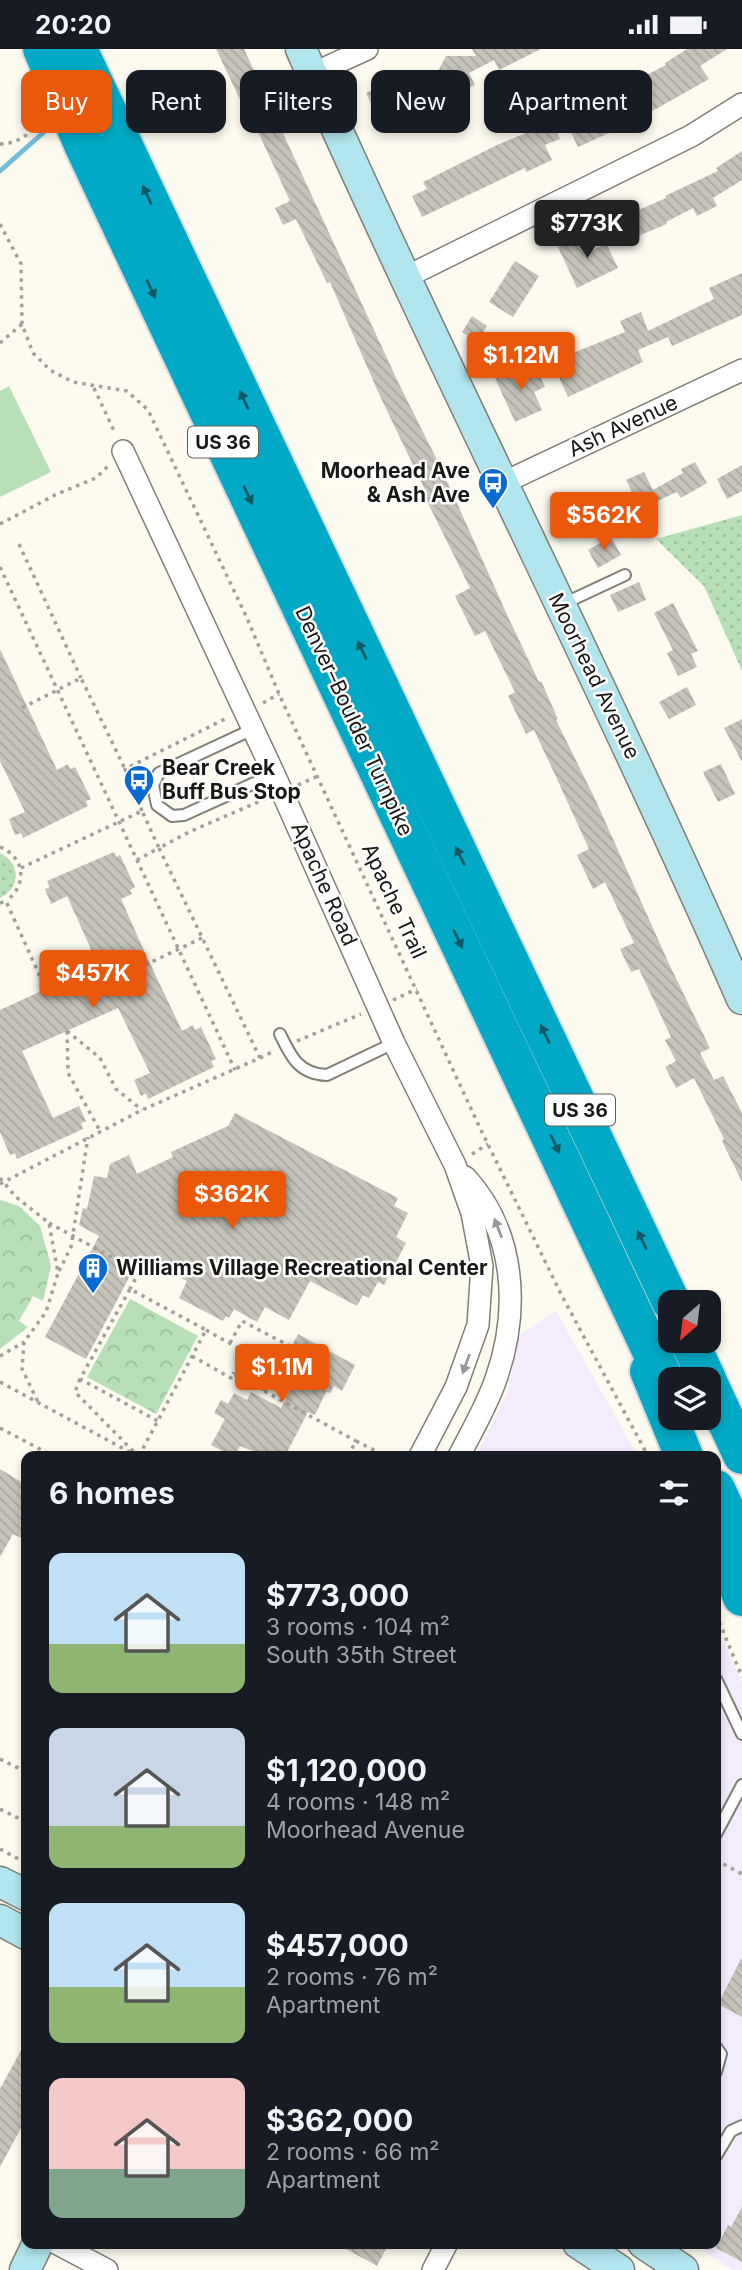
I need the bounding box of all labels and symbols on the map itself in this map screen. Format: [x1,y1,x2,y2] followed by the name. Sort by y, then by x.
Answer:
[141,184,152,205] one-way arrow
[538,201,636,260] pin: $773K
[146,279,157,300] one-way arrow
[464,333,578,392] pin: $1.12M
[564,389,681,462] street label: Ash Avenue
[238,390,250,410] one-way arrow
[188,427,258,457] road number: US 36
[321,458,470,507] place label: Moorhead Ave & Ash Ave
[476,466,510,510] bus stop icon: Moorhead Ave & Ash Ave
[242,485,254,505] one-way arrow
[555,493,653,552] pin: $562K
[543,589,645,763] street label: Moorhead Avenue
[290,602,419,840] street label: Denver–Boulder Turnpike
[356,640,368,660] one-way arrow
[162,755,301,804] place label: Bear Creek Buff Bus Stop
[122,763,156,807] bus stop icon: Bear Creek Buff Bus Stop
[286,818,363,949] street label: Apache Road
[357,839,432,962] street label: Apache Trail
[454,846,466,866] one-way arrow
[452,929,463,949] one-way arrow
[44,951,142,1010] pin: $457K
[539,1024,551,1044] one-way arrow
[545,1095,615,1126] road number: US 36
[549,1134,561,1154] one-way arrow
[183,1171,281,1231] pin: $362K
[492,1218,503,1239] one-way arrow
[636,1230,648,1250] one-way arrow
[76,1251,110,1295] building icon: Williams Village Recreational Center
[116,1255,488,1280] place label: Williams Village Recreational Center
[658,1290,721,1353] north arrow
[233,1345,331,1404] pin: $1.1M
[460,1353,471,1374] one-way arrow

